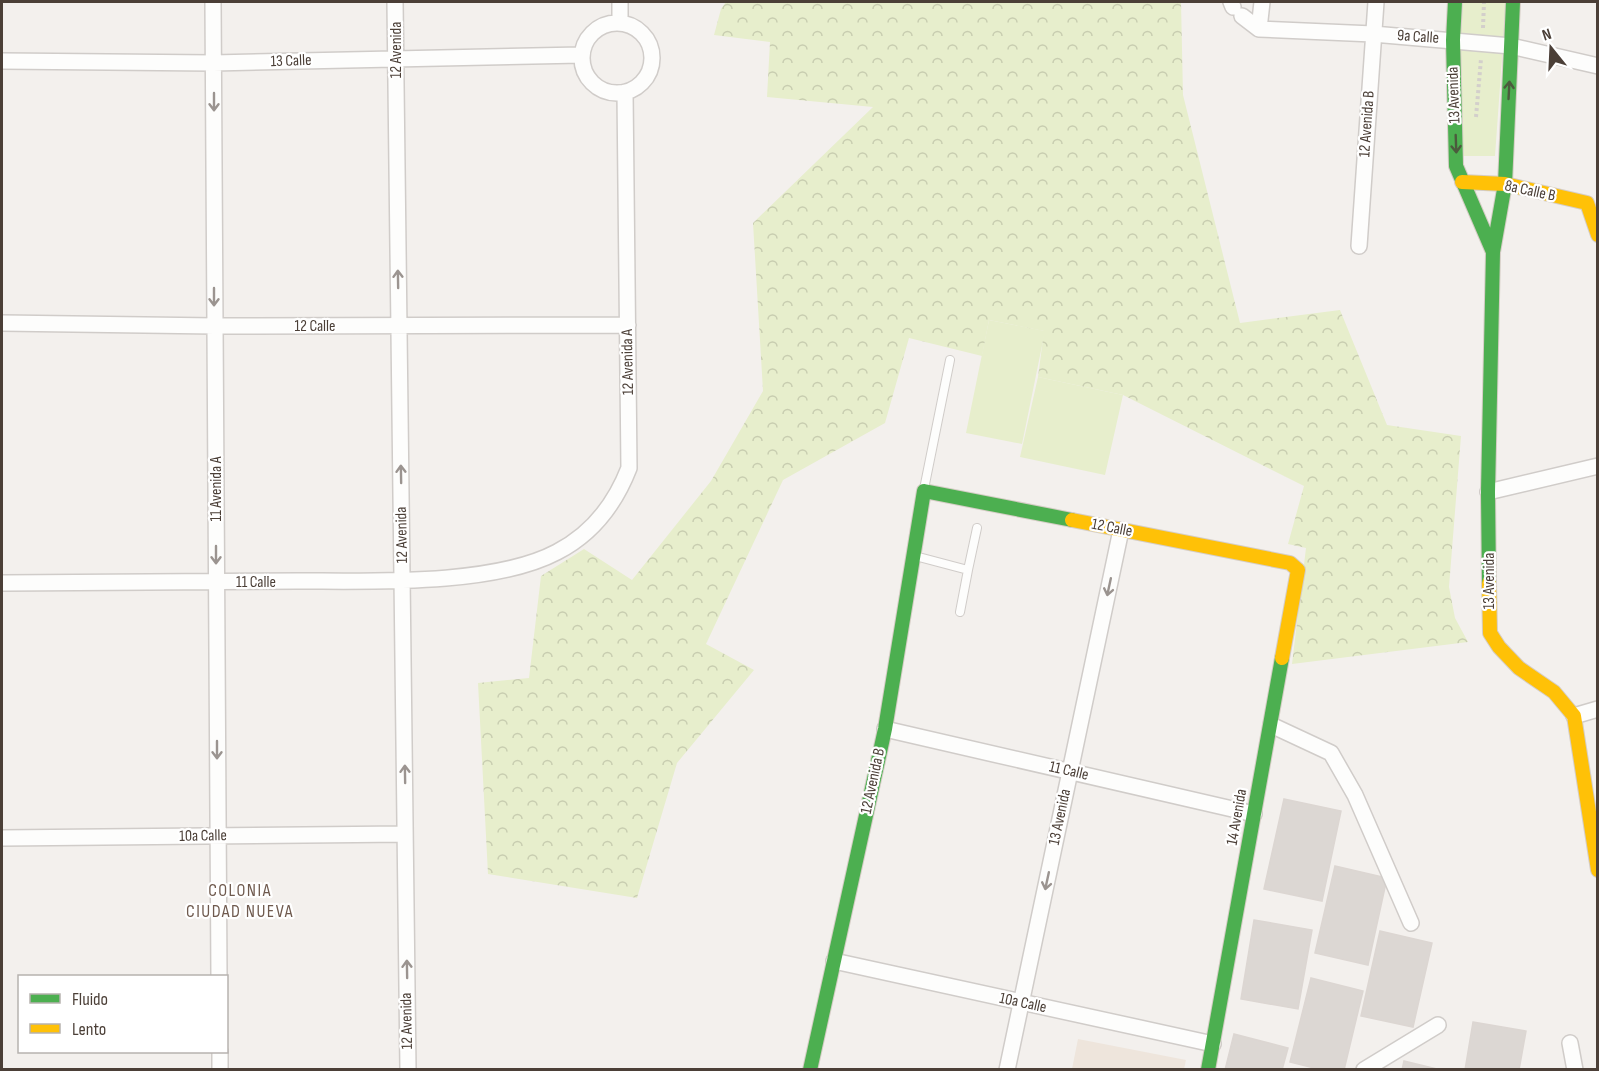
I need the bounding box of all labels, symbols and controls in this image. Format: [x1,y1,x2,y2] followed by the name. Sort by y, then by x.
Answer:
[1521,18,1581,78] north arrow
[387,22,406,78] street label: 12 Avenida
[1540,25,1554,46] text: N
[1396,26,1440,48] street label: 9a Calle
[270,51,312,71] street label: 13 Calle
[1444,66,1464,124] street label: 13 Avenida
[1504,81,1515,101] one-way arrow
[1355,90,1379,158] street label: 12 Avenida B
[208,91,219,111] one-way arrow
[1450,133,1461,153] one-way arrow
[1503,176,1557,206] street label: 8a Calle B
[392,270,404,290] one-way arrow
[208,286,220,306] one-way arrow
[295,317,335,336] street label: 12 Calle
[618,329,638,395] street label: 12 Avenida A
[207,456,226,521] street label: 11 Avenida A
[395,465,407,485] one-way arrow
[392,506,412,564] street label: 12 Avenida
[1090,515,1134,541] street label: 12 Calle
[210,544,222,564] one-way arrow
[1480,553,1499,609] street label: 13 Avenida
[236,573,276,592] street label: 11 Calle
[1103,577,1114,597] one-way arrow
[211,739,223,759] one-way arrow
[857,747,889,815] street label: 12 Avenida B
[1047,757,1091,785] street label: 11 Calle
[399,765,410,785] one-way arrow
[1045,787,1075,847] street label: 13 Avenida
[1223,787,1251,847] street label: 14 Avenida
[179,826,227,846] street label: 10a Calle
[1040,871,1052,890] one-way arrow
[186,880,294,922] district label: COLONIA CIUDAD NUEVA
[401,960,412,980] one-way arrow
[18,975,228,1053] legend
[72,989,108,1010] text: Fluido
[998,989,1048,1017] street label: 10a Calle
[397,992,417,1050] street label: 12 Avenida
[72,1019,106,1040] text: Lento

